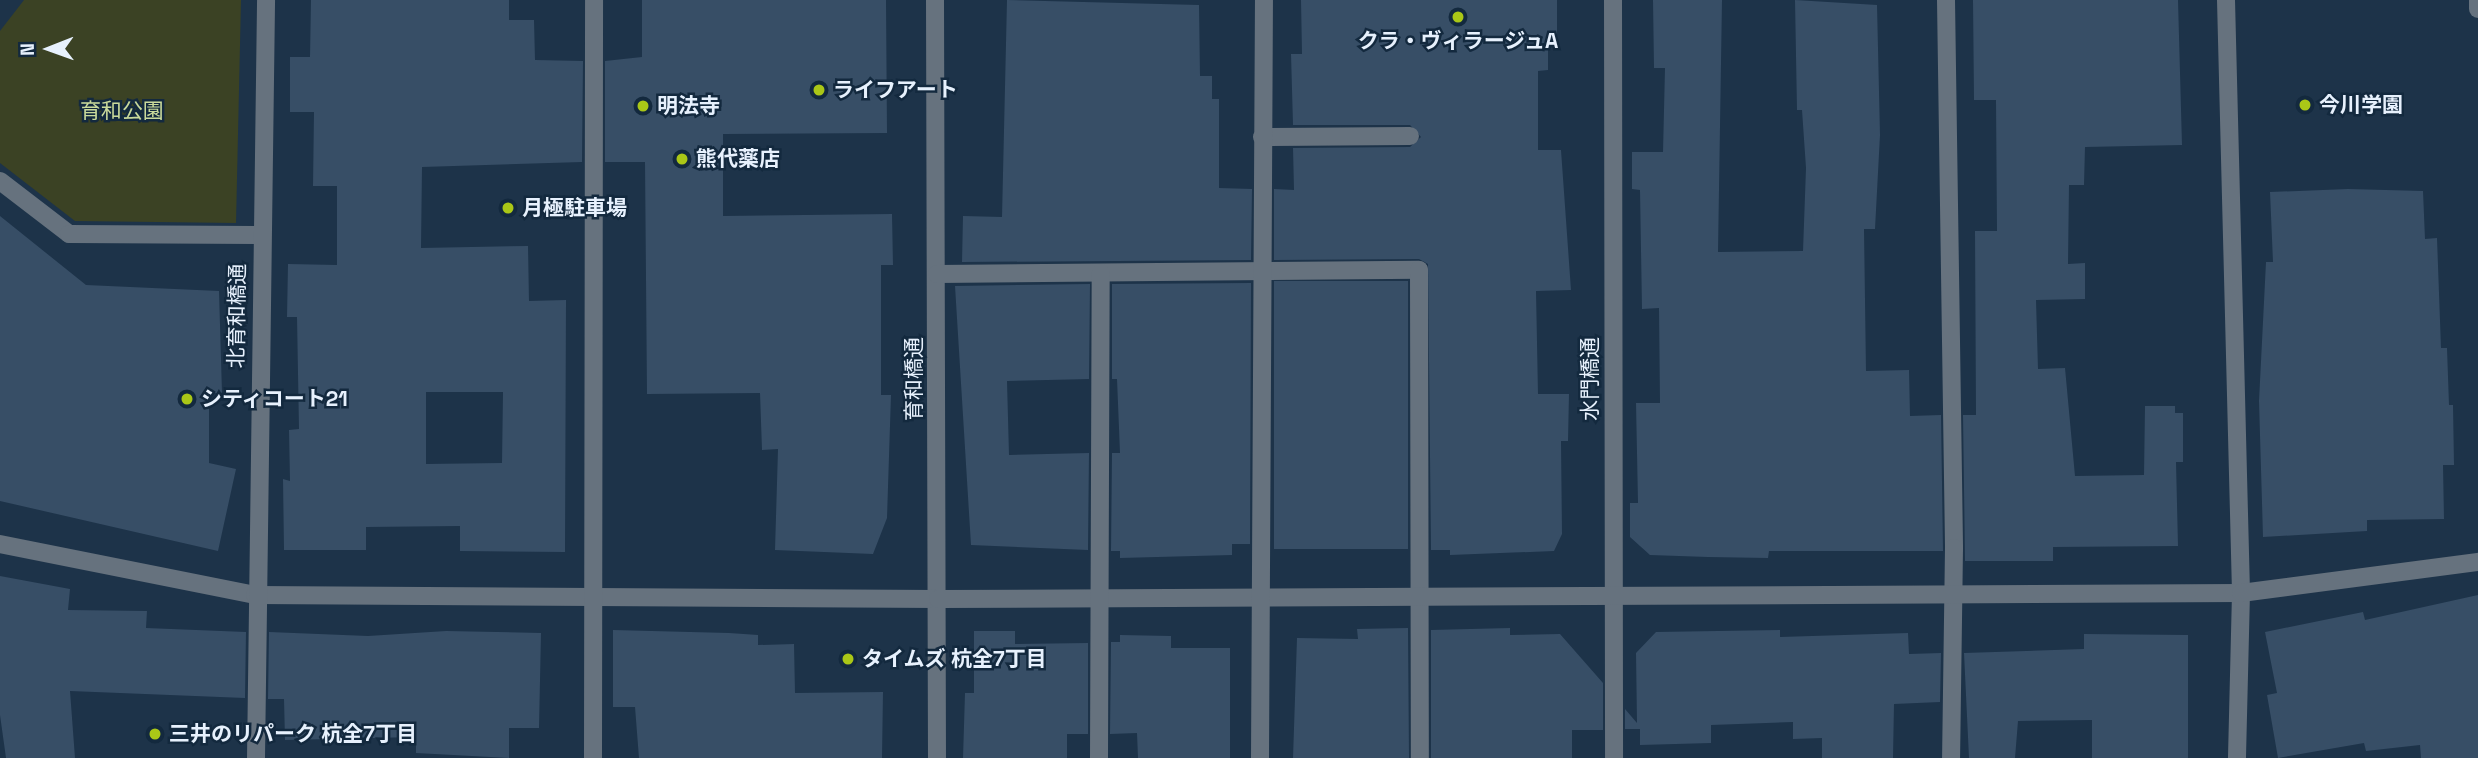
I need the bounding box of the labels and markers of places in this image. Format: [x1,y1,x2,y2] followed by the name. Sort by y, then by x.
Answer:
[1450,9,1466,25] marker: クラ・ヴィラージュA
[1357,28,1559,54] place label: クラ・ヴィラージュA
[833,77,958,103] place label: ライフアート
[811,82,827,98] marker: ライフアート
[2319,92,2403,118] place label: 今川学園
[657,93,720,119] place label: 明法寺
[2297,97,2313,113] marker: 今川学園
[635,98,651,114] marker: 明法寺
[696,146,780,172] place label: 熊代薬店
[674,151,690,167] marker: 熊代薬店
[522,195,627,221] place label: 月極駐車場
[500,200,516,216] marker: 月極駐車場
[201,386,349,412] place label: シティコート21
[179,391,195,407] marker: シティコート21
[862,646,1047,672] place label: タイムズ 杭全7丁目
[840,651,856,667] marker: タイムズ 杭全7丁目
[169,721,417,747] place label: 三井のリパーク 杭全7丁目
[147,726,163,742] marker: 三井のリパーク 杭全7丁目

